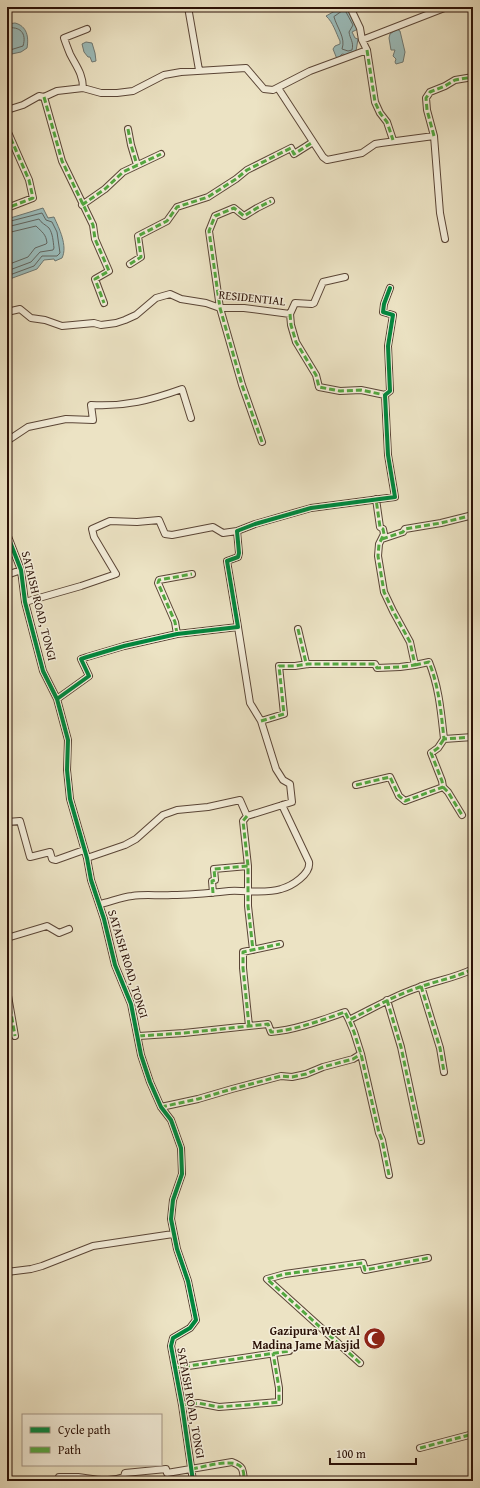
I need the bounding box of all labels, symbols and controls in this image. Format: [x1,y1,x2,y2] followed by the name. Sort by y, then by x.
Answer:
[218,286,287,309] street label: RESIDENTIAL
[18,549,61,663] street label: SATAISH ROAD, TONGI
[104,908,153,1020] street label: SATAISH ROAD, TONGI
[252,1322,360,1353] place label: Gazipura West Al Madina Jame Masjid
[362,1325,388,1351] mosque icon: Gazipura West Al Madina Jame Masjid
[173,1346,210,1460] street label: SATAISH ROAD, TONGI
[22,1414,162,1466] legend
[58,1421,111,1438] text: Cycle path
[330,1440,416,1466] scale bar
[58,1441,81,1458] text: Path
[336,1445,366,1462] text: 100 m

